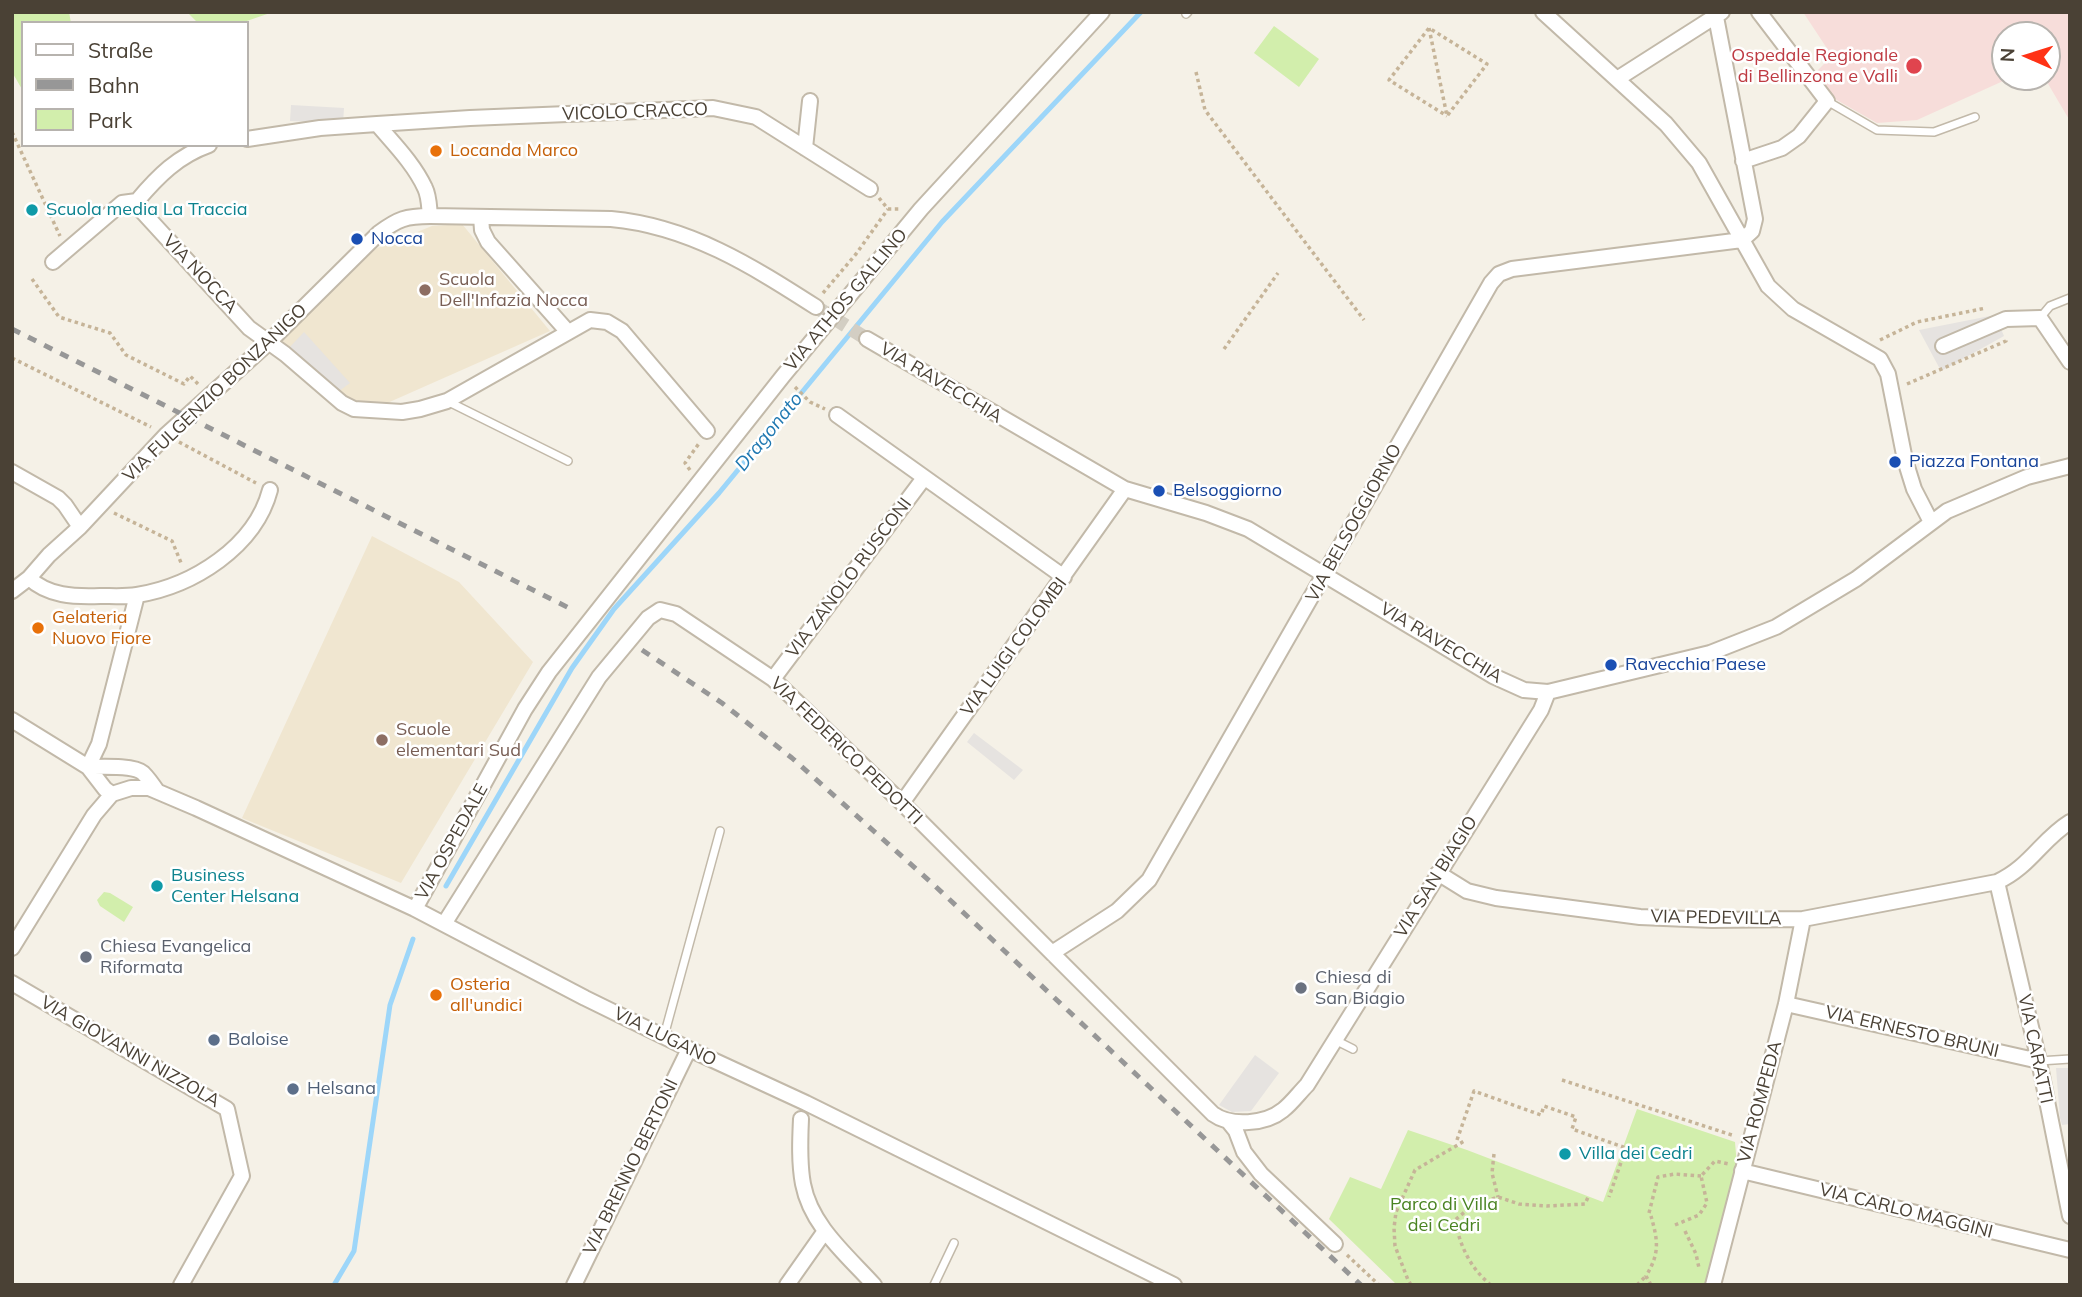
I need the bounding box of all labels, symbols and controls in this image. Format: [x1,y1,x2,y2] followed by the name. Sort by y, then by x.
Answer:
[21,21,248,147] legend
[1991,21,2061,91] north arrow
[88,37,153,63] text: Straße
[1731,45,1898,88] place label: Ospedale Regionale di Bellinzona e Valli
[1995,47,2019,63] text: N
[1904,56,1924,76] marker: Ospedale Regionale di Bellinzona e Valli
[88,72,140,98] text: Bahn
[562,99,708,125] street label: VICOLO CRACCO
[88,107,132,133] text: Park
[450,140,578,162] place label: Locanda Marco
[428,143,444,159] marker: Locanda Marco
[46,199,248,221] place label: Scuola media La Traccia
[24,202,40,218] marker: Scuola media La Traccia
[780,224,912,376] street label: VIA ATHOS GALLINO
[371,228,423,250] place label: Nocca
[158,230,242,318] street label: VIA NOCCA
[349,231,365,247] marker: Nocca
[439,269,588,312] place label: Scuola Dell'Infazia Nocca
[417,282,433,298] marker: Scuola Dell'Infazia Nocca
[119,299,311,487] street label: VIA FULGENZIO BONZANIGO
[876,338,1006,428] street label: VIA RAVECCHIA
[730,388,808,476] water label: Dragonato
[1302,440,1406,606] street label: VIA BELSOGGIORNO
[1909,451,2039,473] place label: Piazza Fontana
[1887,454,1903,470] marker: Piazza Fontana
[1173,480,1282,502] place label: Belsoggiorno
[1151,483,1167,499] marker: Belsoggiorno
[782,494,916,662] street label: VIA ZANOLO RUSCONI
[956,573,1072,721] street label: VIA LUIGI COLOMBI
[1376,598,1506,688] street label: VIA RAVECCHIA
[52,607,151,650] place label: Gelateria Nuovo Fiore
[30,620,46,636] marker: Gelateria Nuovo Fiore
[1625,654,1766,676] place label: Ravecchia Paese
[1603,657,1619,673] marker: Ravecchia Paese
[765,673,927,829] street label: VIA FEDERICO PEDOTTI
[396,719,521,762] place label: Scuole elementari Sud
[374,732,390,748] marker: Scuole elementari Sud
[411,780,493,904] street label: VIA OSPEDALE
[1390,812,1482,942] street label: VIA SAN BIAGIO
[171,865,299,908] place label: Business Center Helsana
[149,878,165,894] marker: Business Center Helsana
[1650,906,1782,930] street label: VIA PEDEVILLA
[100,936,251,978] place label: Chiesa Evangelica Riformata
[78,949,94,965] marker: Chiesa Evangelica Riformata
[1315,967,1405,1010] place label: Chiesa di San Biagio
[450,974,523,1016] place label: Osteria all'undici
[1293,980,1309,996] marker: Chiesa di San Biagio
[428,987,444,1003] marker: Osteria all'undici
[36,992,224,1112] street label: VIA GIOVANNI NIZZOLA
[2013,992,2057,1106] street label: VIA CARATTI
[1823,1002,2001,1062] street label: VIA ERNESTO BRUNI
[610,1003,720,1071] street label: VIA LUGANO
[228,1029,289,1051] place label: Baloise
[206,1032,222,1048] marker: Baloise
[1733,1039,1787,1165] street label: VIA ROMPEDA
[579,1076,683,1258] street label: VIA BRENNO BERTONI
[307,1078,376,1100] place label: Helsana
[285,1081,301,1097] marker: Helsana
[1579,1143,1693,1165] place label: Villa dei Cedri
[1557,1146,1573,1162] marker: Villa dei Cedri
[1817,1179,1995,1243] street label: VIA CARLO MAGGINI
[1390,1194,1498,1236] park label: Parco di Villa dei Cedri

